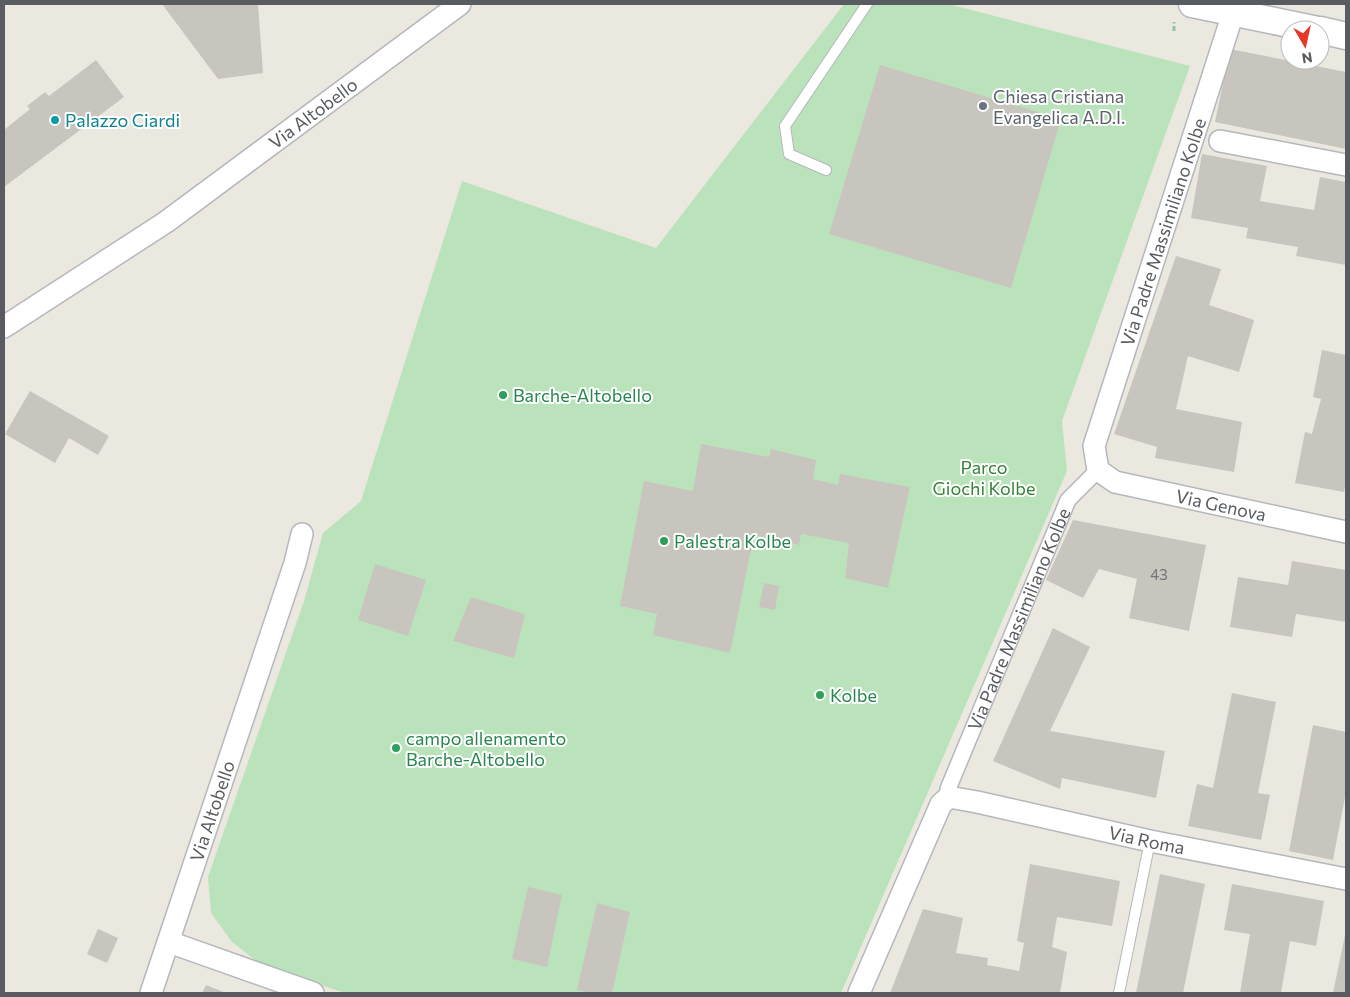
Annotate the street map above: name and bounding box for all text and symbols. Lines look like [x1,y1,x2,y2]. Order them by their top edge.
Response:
north arrow [1280,20,1330,70]
text: N [1301,49,1314,68]
street label: Via Altobello [264,73,362,153]
place label: Chiesa Cristiana Evangelica A.D.I. [993,85,1125,128]
marker: Chiesa Cristiana Evangelica A.D.I. [977,100,989,112]
place label: Palazzo Ciardi [65,109,180,131]
marker: Palazzo Ciardi [49,114,61,126]
street label: Via Padre Massimiliano Kolbe [1116,115,1210,349]
place label: Barche-Altobello [513,384,652,406]
marker: Barche-Altobello [497,389,509,401]
park label: Parco Giochi Kolbe [933,456,1035,499]
street label: Via Genova [1174,485,1268,525]
street label: Via Padre Massimiliano Kolbe [963,505,1074,734]
place label: Palestra Kolbe [674,530,791,552]
marker: Palestra Kolbe [658,535,670,547]
house number: 43 [1150,565,1168,583]
place label: Kolbe [830,684,877,706]
marker: Kolbe [814,689,826,701]
place label: campo allenamento Barche-Altobello [406,727,566,770]
marker: campo allenamento Barche-Altobello [390,742,402,754]
street label: Via Altobello [185,758,239,864]
street label: Via Roma [1107,821,1187,858]

